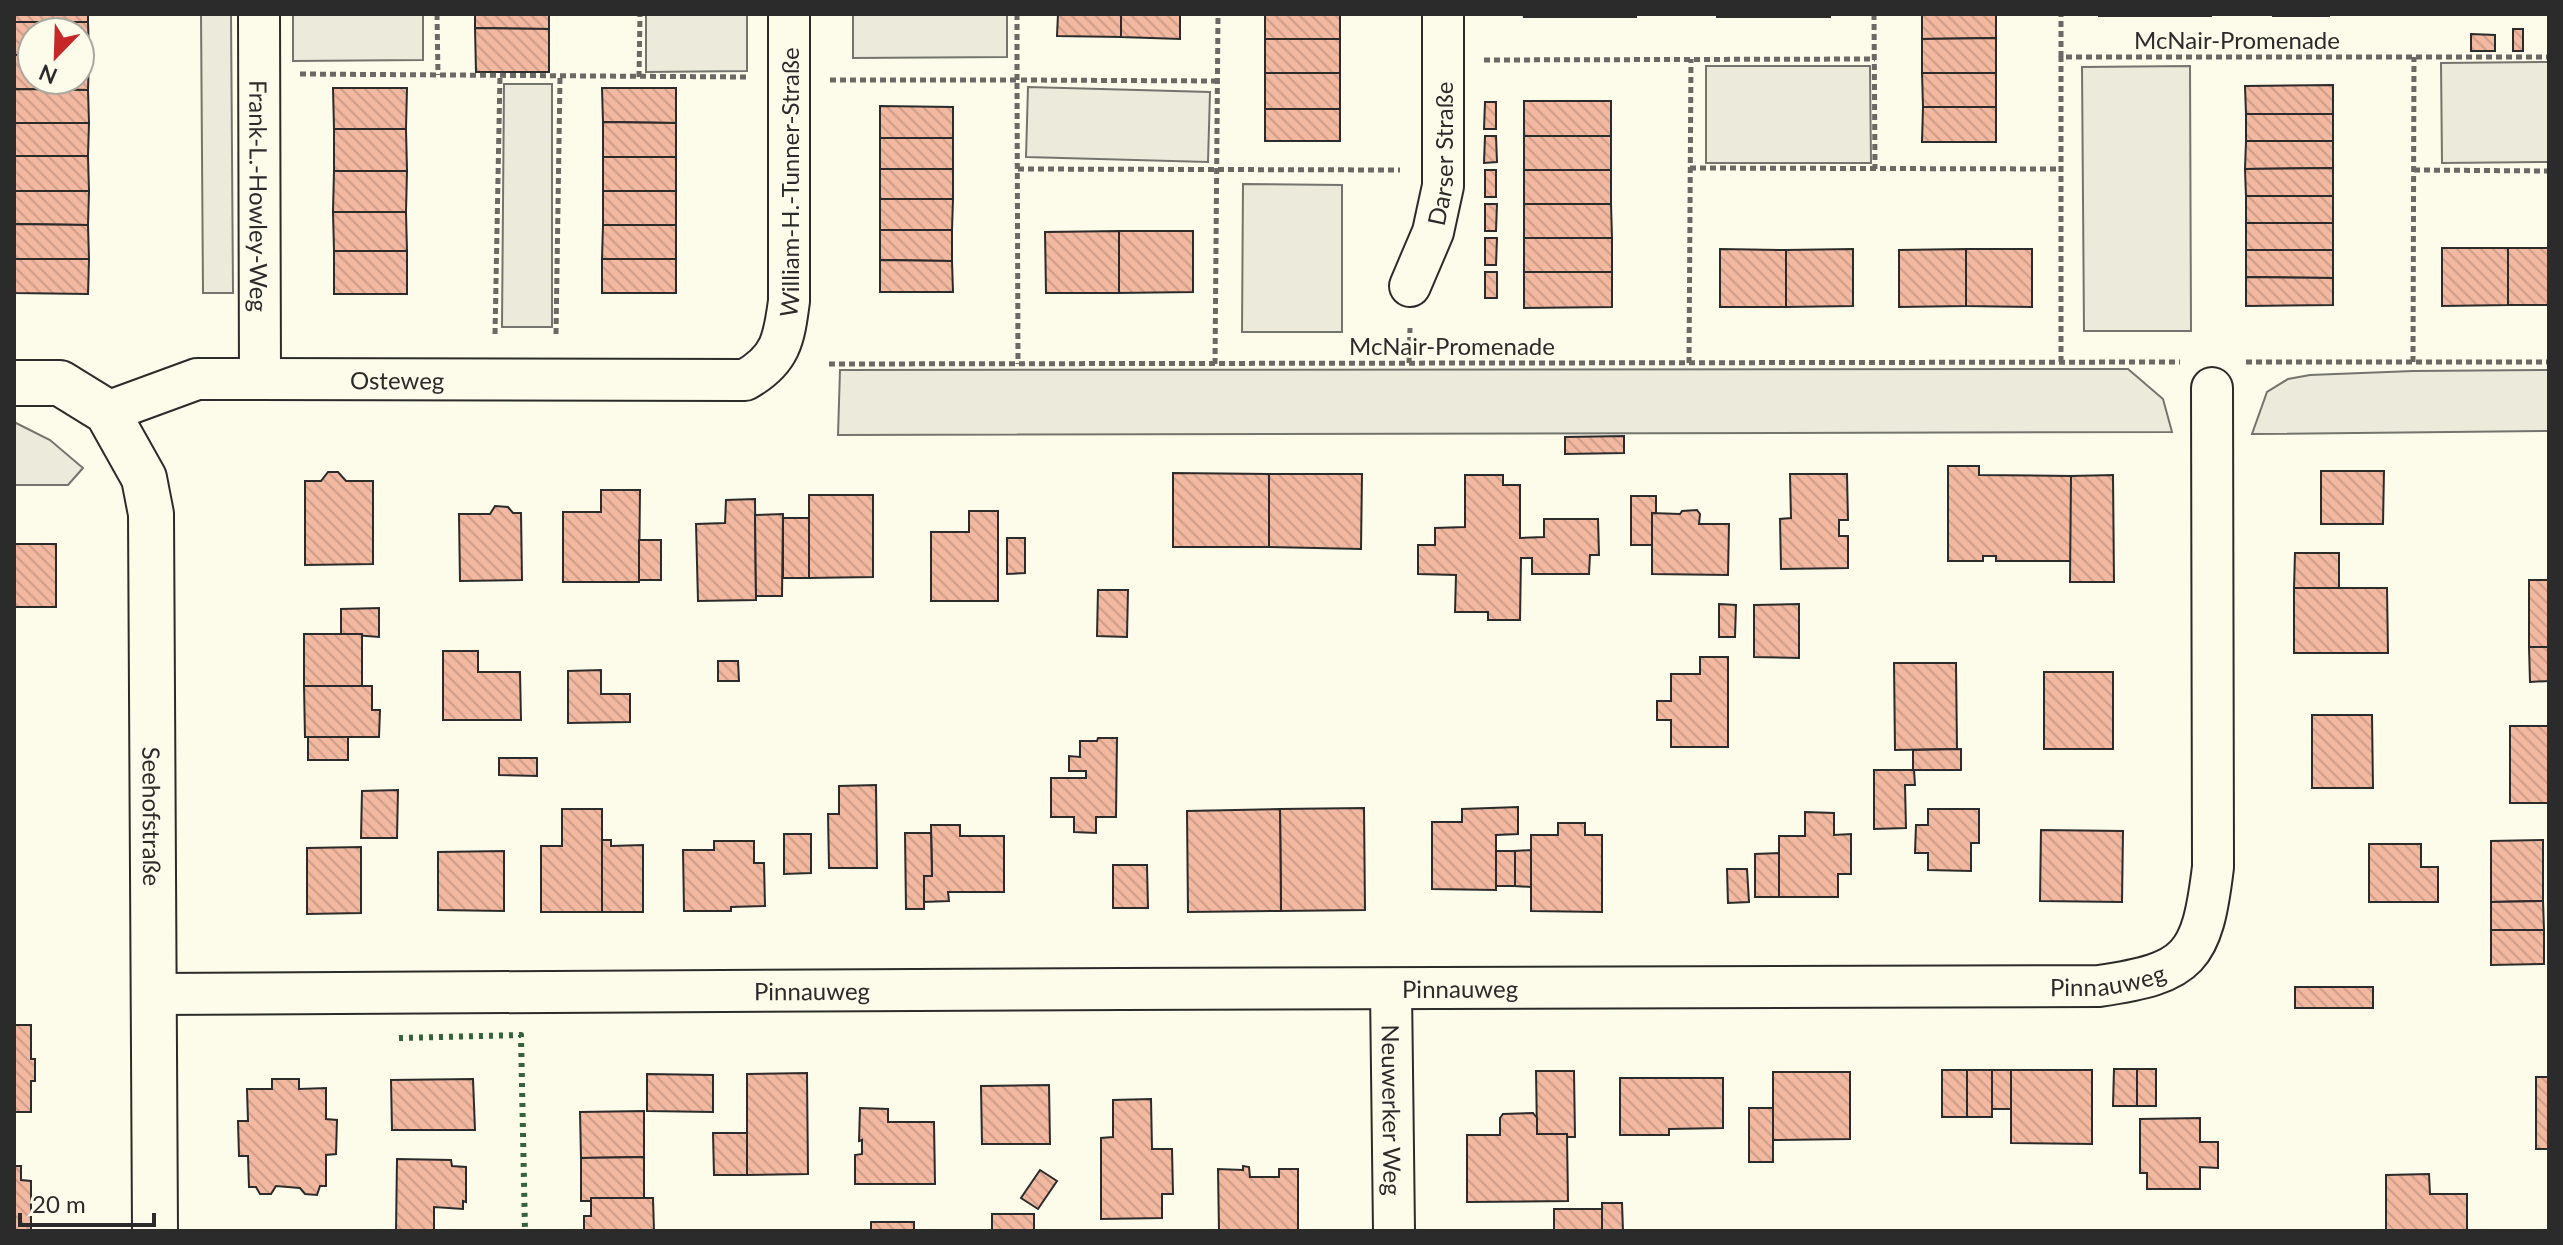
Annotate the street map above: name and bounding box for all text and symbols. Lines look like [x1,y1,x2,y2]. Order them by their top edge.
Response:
north arrow [16,16,96,96]
street label: McNair-Promenade [2134,25,2340,54]
street label: William-H.-Tunner-Straße [773,47,805,319]
text: N [35,59,61,91]
street label: Frank-L.-Howley-Weg [245,80,274,312]
street label: Darser Straße [1420,82,1458,228]
street label: McNair-Promenade [1349,331,1555,360]
street label: Osteweg [350,365,444,394]
street label: Seehofstraße [138,747,168,886]
street label: Pinnauweg [2050,957,2169,1001]
street label: Pinnauweg [1402,973,1518,1002]
street label: Pinnauweg [754,975,870,1005]
street label: Neuwerker Weg [1377,1024,1408,1196]
scale bar [20,1177,154,1227]
text: 20 m [32,1189,86,1218]

